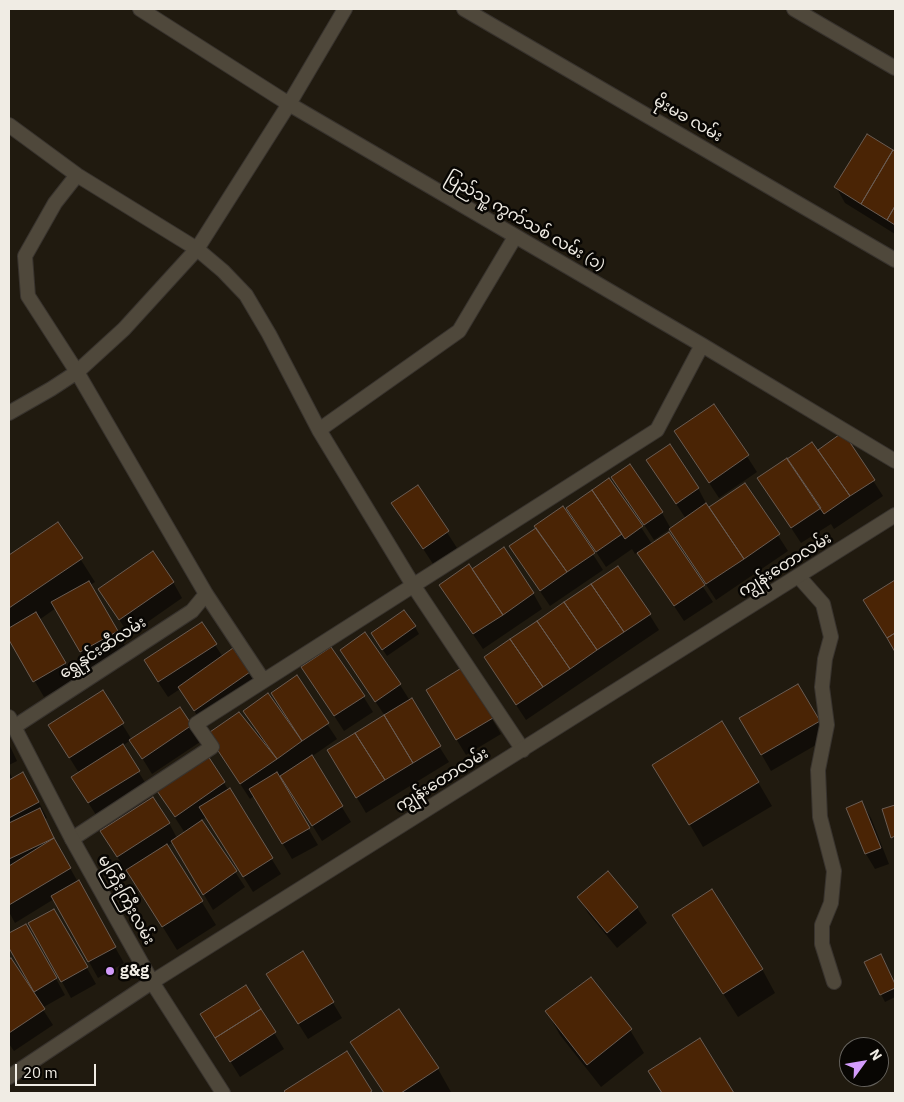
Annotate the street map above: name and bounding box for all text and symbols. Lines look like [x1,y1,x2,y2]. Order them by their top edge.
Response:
street label: မိုးမခ လမ်း [650,92,726,146]
street label: ပြည်သူ့ ကွက်သစ် လမ်း (၁) [442,168,608,276]
street label: ကျွန်းတောလမ်း [735,529,835,601]
street label: ရွှေနှင်းဆီလမ်း [56,613,150,683]
street label: ကျွန်းတောလမ်း [392,744,492,816]
street label: မကြီးကြီးလမ်း [93,852,159,948]
place label: g&g [120,961,149,981]
marker: g&g [104,965,116,977]
north arrow [839,1037,889,1087]
text: N [866,1046,886,1064]
scale bar [18,1054,99,1086]
text: 20 m [23,1063,58,1082]

